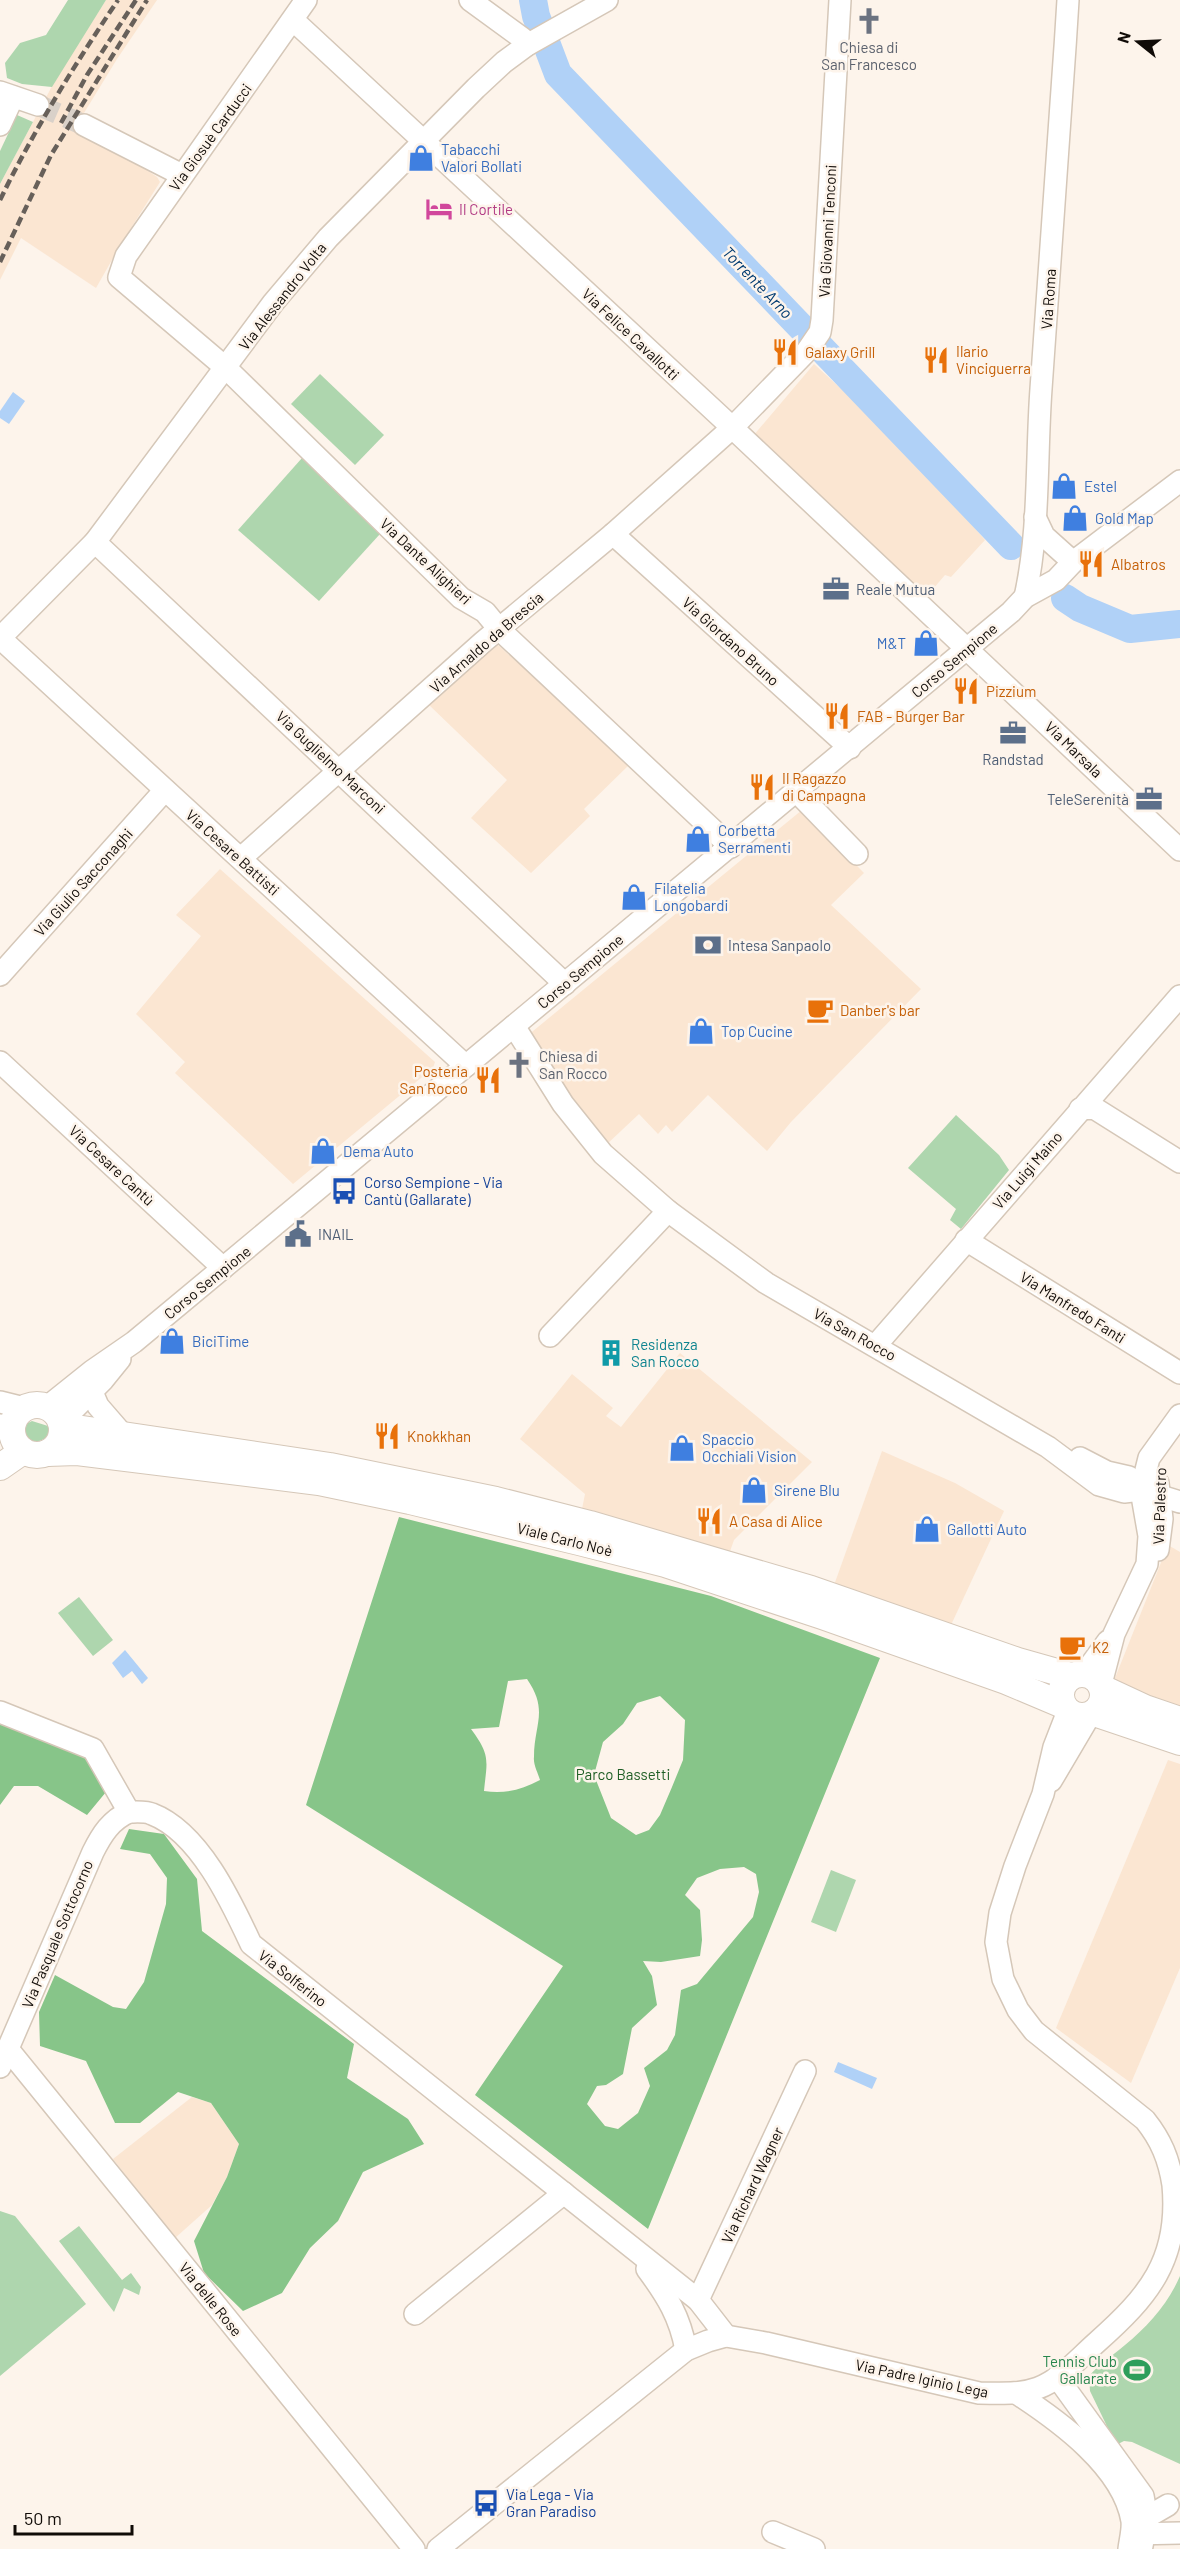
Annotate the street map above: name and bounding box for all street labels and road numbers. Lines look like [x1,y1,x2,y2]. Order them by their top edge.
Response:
street label: Via Giosuè Carducci [165,80,255,194]
street label: Via Giovanni Tenconi [815,164,839,298]
street label: Via Alessandro Volta [235,239,329,353]
street label: Via Roma [1037,268,1059,330]
street label: Via Felice Cavallotti [579,284,683,384]
street label: Via Dante Alighieri [377,514,475,608]
street label: Via Arnaldo da Brescia [426,588,546,696]
street label: Via Giordano Bruno [679,593,783,689]
street label: Corso Sempione [907,619,1001,701]
street label: Via Guglielmo Marconi [273,707,389,817]
street label: Via Marsala [1041,717,1107,781]
street label: Via Cesare Battisti [183,805,283,899]
street label: Via Giulio Sacconaghi [30,824,136,940]
street label: Corso Sempione [533,930,627,1012]
street label: Via Cesare Cantù [66,1121,158,1209]
street label: Via Luigi Maino [988,1128,1066,1212]
street label: Corso Sempione [160,1241,254,1323]
street label: Via Manfredo Fanti [1017,1267,1129,1347]
street label: Via San Rocco [810,1304,900,1364]
street label: Via Palestro [1149,1467,1169,1545]
street label: Viale Carlo Noè [515,1518,615,1560]
street label: Via Pasquale Sottocorno [18,1857,96,2011]
street label: Via Solferino [255,1946,331,2010]
street label: Via Richard Wagner [717,2124,787,2246]
street label: Via delle Rose [176,2258,246,2340]
street label: Via Padre Iginio Lega [854,2355,990,2401]

